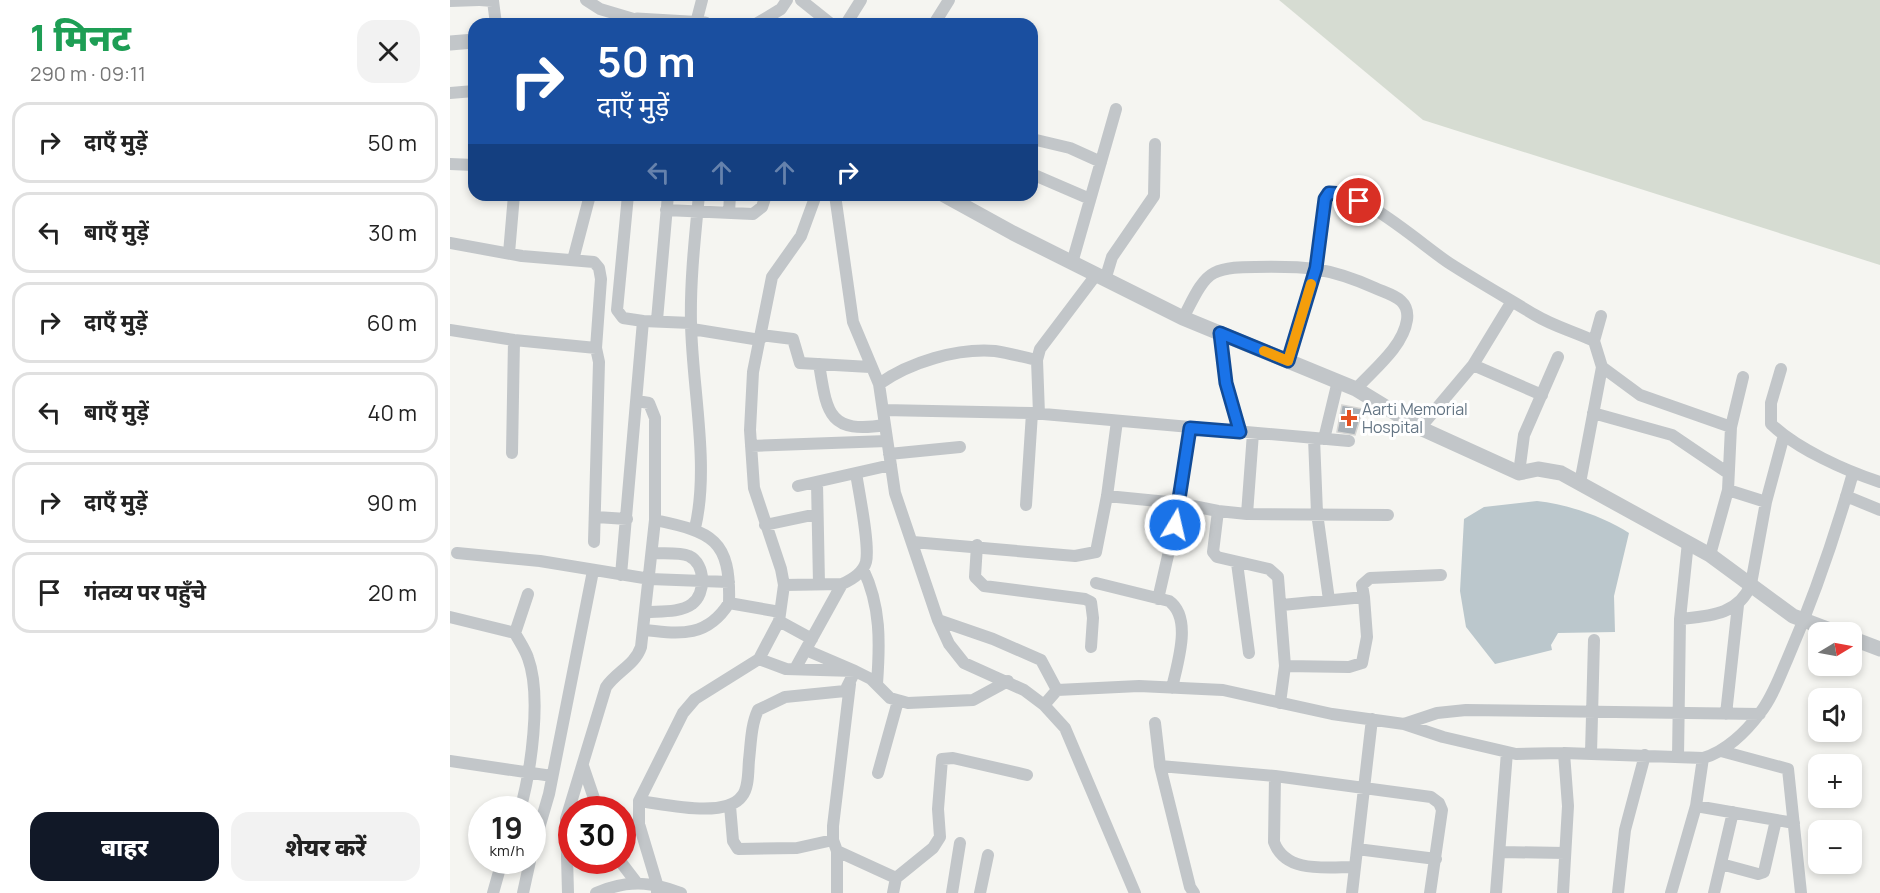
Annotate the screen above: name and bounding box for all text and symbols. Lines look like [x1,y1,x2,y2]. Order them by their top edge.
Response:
text: 1 मिनट [30,13,131,62]
button: close [357,20,420,83]
text: 50 m [597,32,695,90]
icon: right [498,42,576,120]
text: 290 m · 09:11 [30,60,146,87]
text: दाएँ मुड़ें [597,87,669,124]
icon: right [33,126,66,159]
text: दाएँ मुड़ें [84,127,147,157]
text: 50 m [368,128,417,158]
icon: left [642,156,675,189]
icon: ahead [705,156,738,189]
icon: ahead [768,156,801,189]
icon: right [831,156,864,189]
pin [1333,175,1384,226]
icon: arrive [1342,184,1375,217]
icon: left [33,216,66,249]
text: बाएँ मुड़ें [84,217,149,247]
text: 30 m [368,218,417,248]
icon: right [33,306,66,339]
text: दाएँ मुड़ें [84,307,147,337]
text: 60 m [367,308,417,338]
icon: left [33,396,66,429]
text: बाएँ मुड़ें [84,397,149,427]
text: 40 m [368,398,417,428]
place label: Aarti Memorial Hospital [1362,398,1468,438]
marker: Aarti Memorial Hospital [1340,409,1358,427]
icon: right [33,486,66,519]
text: दाएँ मुड़ें [84,487,147,517]
text: 90 m [367,488,417,518]
position arrow [1143,493,1207,557]
icon: arrive [33,576,66,609]
text: गंतव्य पर पहुँचे [84,577,206,607]
text: 20 m [368,578,417,608]
north arrow [1808,622,1862,676]
map controls [1808,622,1862,874]
button: sound [1808,688,1862,742]
button: + [1808,754,1862,808]
speed limit sign: 30 [558,796,636,874]
text: 19 [491,807,523,848]
button: बाहर [30,812,219,881]
button: शेयर करें [231,812,420,881]
button: − [1808,820,1862,874]
text: km/h [490,840,524,861]

